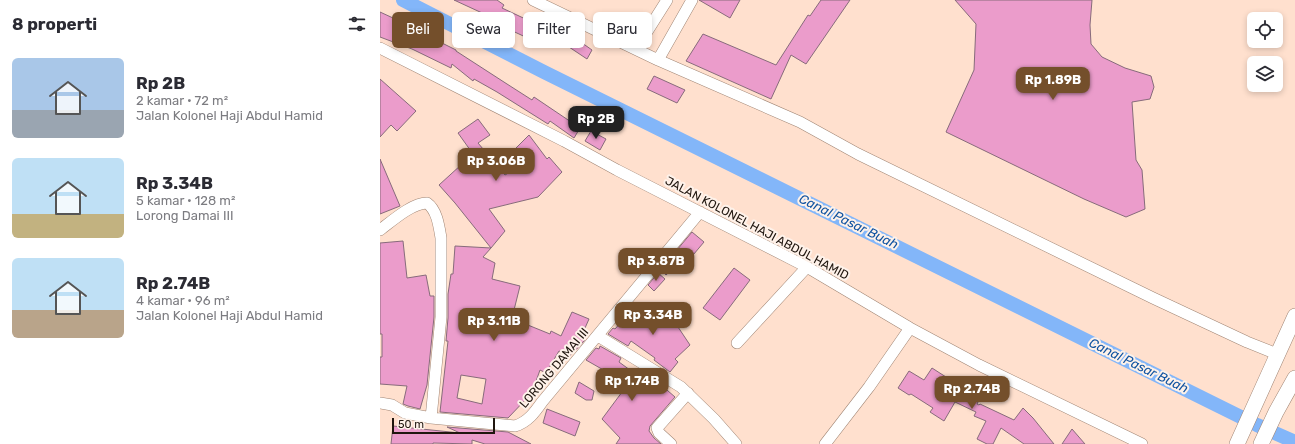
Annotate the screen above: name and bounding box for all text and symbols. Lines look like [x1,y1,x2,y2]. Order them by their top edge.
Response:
chip: Beli [392,12,444,48]
chip: Sewa [452,12,515,48]
chip: Filter [523,12,585,48]
chip: Baru [593,12,652,48]
map controls [1247,12,1283,92]
button: locate [1247,12,1283,48]
icon: filters [346,13,368,35]
text: 8 properti [12,14,97,34]
button: layers [1247,56,1283,92]
pin: Rp 1.89B [1012,67,1094,101]
text: Rp 1.89B [1025,72,1081,87]
text: Rp 2B [136,73,185,93]
icon: home [44,74,92,122]
text: 2 kamar · 72 m² [136,93,228,108]
pin: Rp 2B [568,106,624,140]
text: Jalan Kolonel Haji Abdul Hamid [136,108,323,123]
text: Rp 2B [577,111,615,126]
pin: Rp 3.06B [455,148,537,182]
text: Rp 3.06B [467,153,525,168]
text: Rp 3.34B [136,173,213,193]
street label: JALAN KOLONEL HAJI ABDUL HAMID [663,173,851,283]
icon: home [44,174,92,222]
water label: Canal Pasar Buah [797,191,901,252]
text: 5 kamar · 128 m² [136,193,235,208]
text: Lorong Damai III [136,208,234,223]
pin: Rp 3.87B [615,248,697,282]
text: Rp 3.87B [627,253,685,268]
text: Rp 2.74B [136,273,210,293]
icon: home [44,274,92,322]
text: 4 kamar · 96 m² [136,293,230,308]
pin: Rp 3.34B [612,302,694,336]
text: Rp 3.34B [624,307,682,322]
text: Jalan Kolonel Haji Abdul Hamid [136,308,323,323]
pin: Rp 3.11B [453,308,535,342]
text: Rp 3.11B [467,313,521,328]
street label: LORONG DAMAI III [517,325,591,411]
water label: Canal Pasar Buah [1087,335,1191,396]
pin: Rp 1.74B [591,368,673,402]
text: Rp 1.74B [605,373,659,388]
pin: Rp 2.74B [931,376,1013,410]
text: Rp 2.74B [944,381,1000,396]
scale bar [392,416,495,435]
text: 50 m [398,418,424,431]

